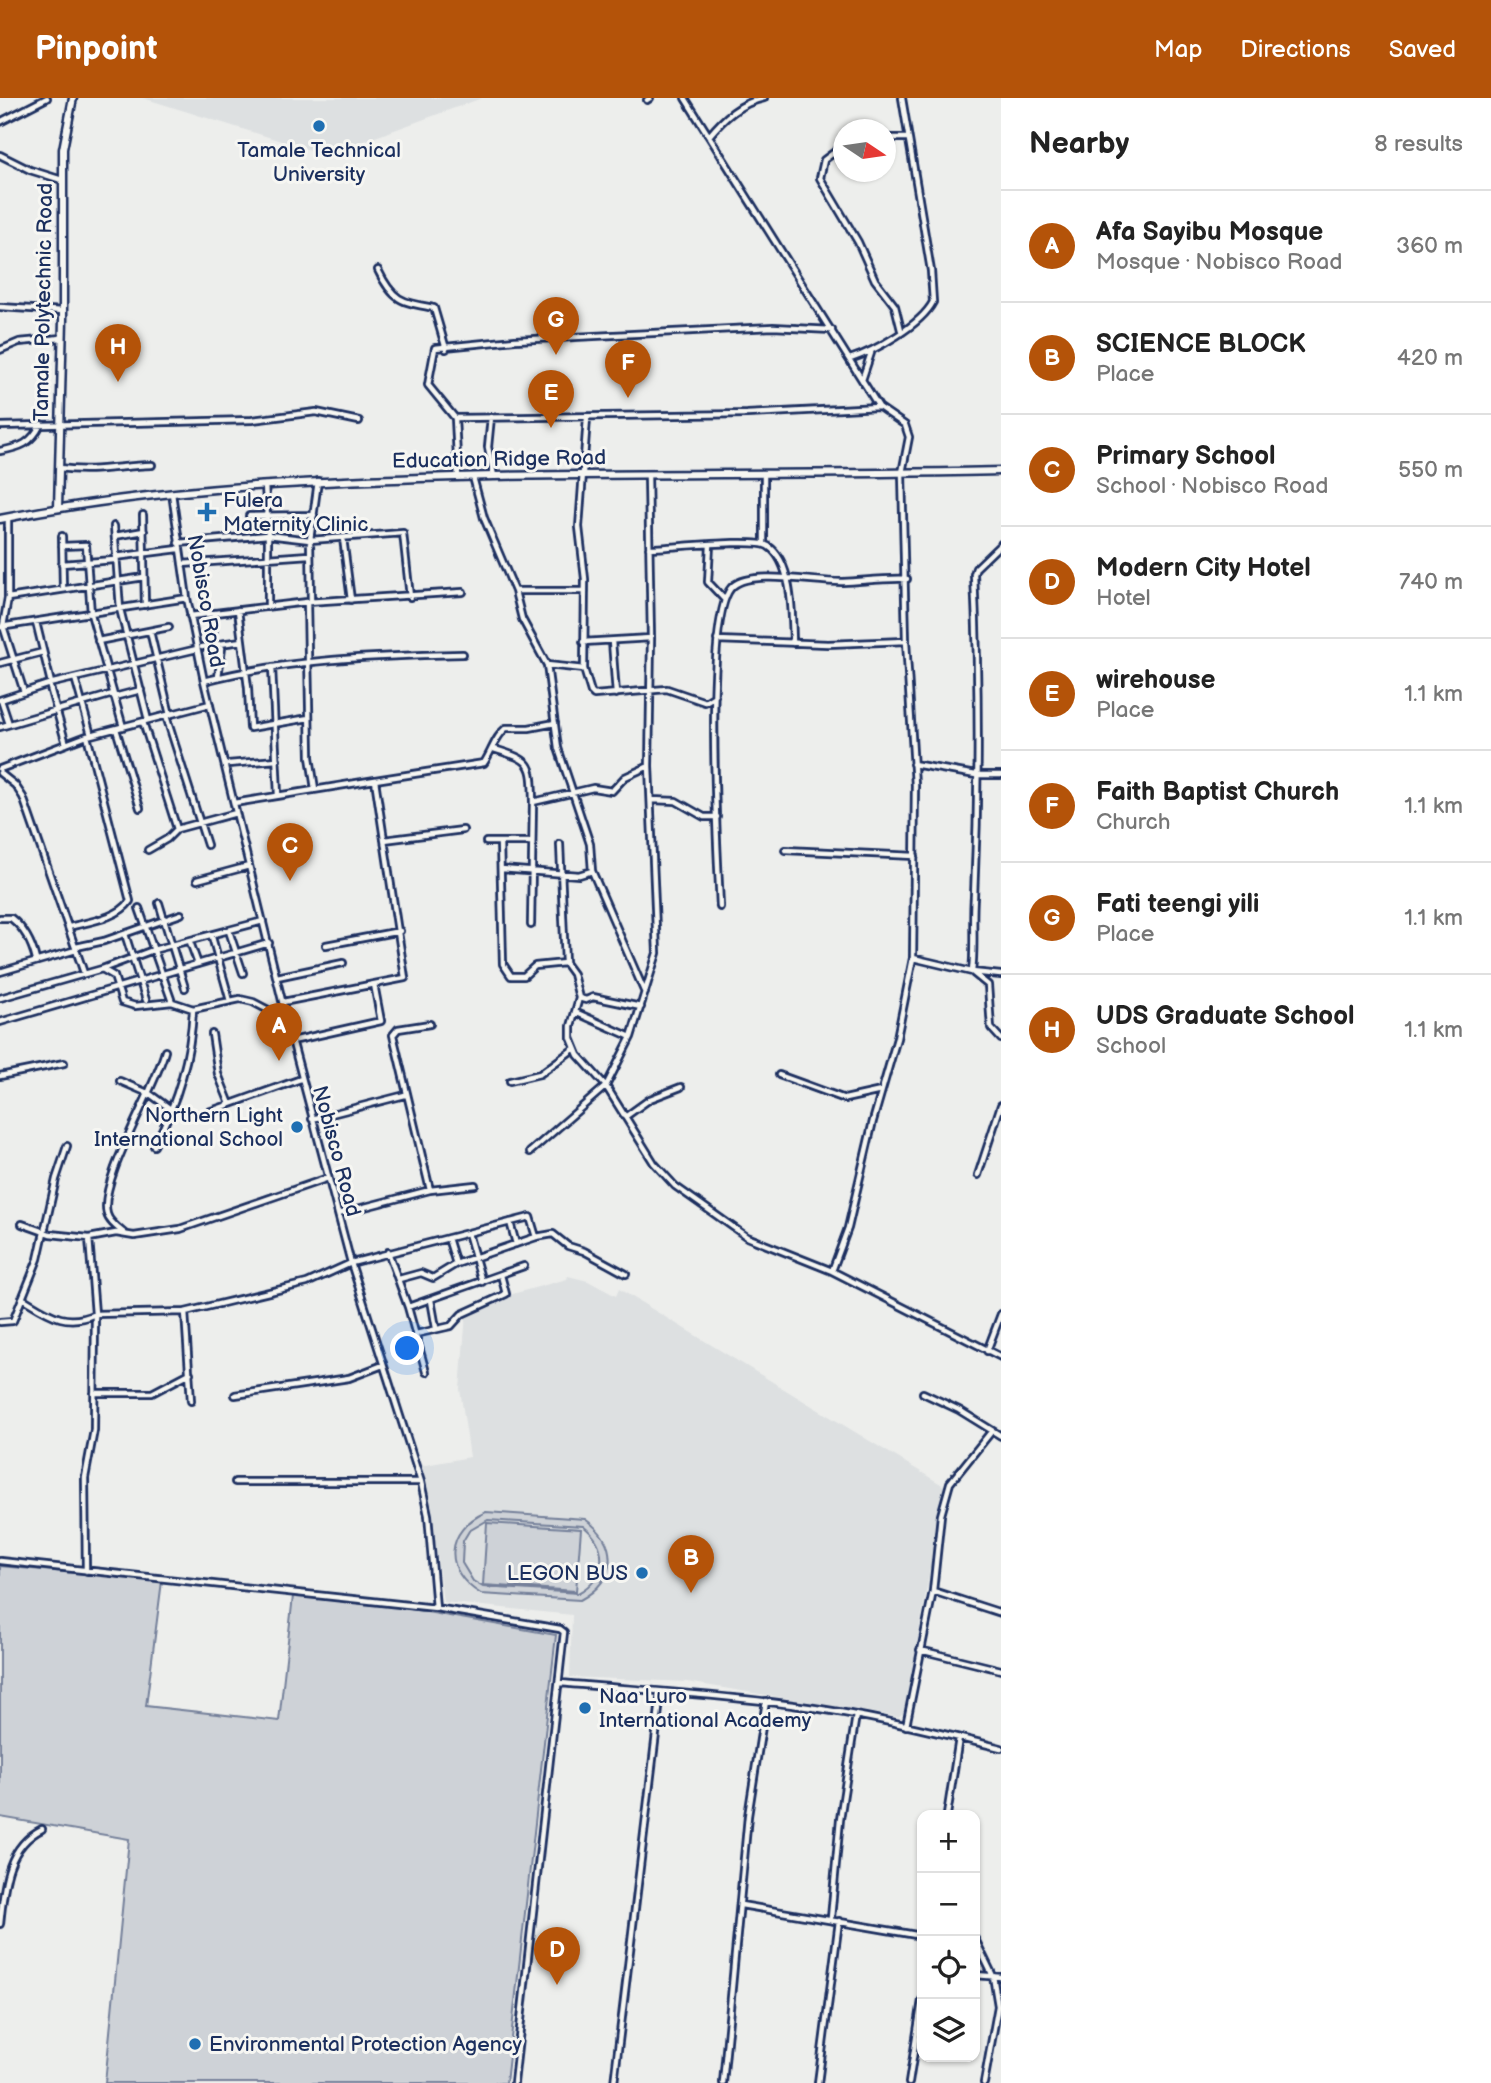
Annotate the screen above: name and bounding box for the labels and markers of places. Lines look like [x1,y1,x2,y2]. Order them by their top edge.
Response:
marker: Tamale Technical University [311,118,327,134]
place label: Tamale Technical University [237,138,401,187]
pin: G [533,297,579,355]
pin: H [95,324,141,382]
pin: F [605,340,651,398]
pin: E [528,370,574,428]
place label: Fulera Maternity Clinic [223,488,368,537]
marker: Fulera Maternity Clinic [197,502,217,522]
pin: C [267,823,313,881]
pin: A [256,1003,302,1061]
place label: Northern Light International School [94,1103,284,1152]
marker: Northern Light International School [289,1119,305,1135]
pin: B [668,1535,714,1593]
place label: LEGON BUS [507,1561,628,1586]
marker: LEGON BUS [634,1565,650,1581]
place label: Naa Luro International Academy [599,1684,812,1733]
marker: Naa Luro International Academy [577,1700,593,1716]
pin: D [534,1927,580,1985]
place label: Environmental Protection Agency [209,2032,523,2057]
marker: Environmental Protection Agency [187,2036,203,2052]

